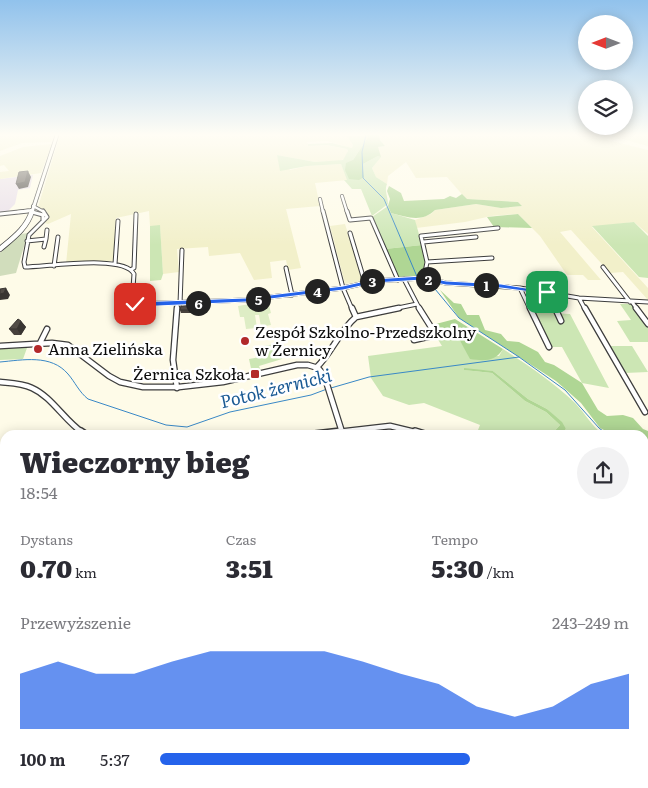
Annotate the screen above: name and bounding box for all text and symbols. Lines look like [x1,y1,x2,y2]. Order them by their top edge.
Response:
north arrow [578,15,632,70]
map controls [578,15,633,135]
button: layers [578,80,633,135]
pin: 2 [416,266,440,292]
pin: 3 [360,268,384,294]
text: 2 [425,269,432,289]
text: 3 [369,271,376,291]
pin [526,271,568,313]
pin: 1 [474,272,498,298]
text: 1 [484,275,489,295]
pin: 4 [304,278,330,304]
icon: arrive [533,278,561,306]
text: 4 [313,281,322,301]
pin [114,283,156,325]
pin: 5 [246,286,270,312]
text: 5 [255,289,262,309]
icon: check [121,290,149,318]
pin: 6 [186,290,210,316]
text: 6 [194,293,203,313]
place label: Zespół Szkolno-Przedszkolny w Żernicy [255,319,477,361]
marker: Zespół Szkolno-Przedszkolny w Żernicy [239,335,251,347]
place label: Anna Zielińska [48,336,163,360]
marker: Anna Zielińska [32,343,44,355]
water label: Potok żernicki [217,360,335,414]
place label: Żernica Szkoła [133,361,245,385]
marker: Żernica Szkoła [249,368,261,380]
text: Wieczorny bieg [20,440,250,482]
button: share [577,447,629,499]
text: 18:54 [20,480,58,504]
text: Dystans [20,529,73,549]
text: Czas [226,529,256,549]
text: Tempo [431,529,478,549]
text: 0.70 [20,549,72,586]
text: 3:51 [226,549,273,586]
text: 5:30 [431,549,484,586]
text: km [72,562,97,582]
text: /km [484,562,514,582]
text: Przewyższenie [20,610,131,634]
text: 243–249 m [552,610,629,634]
text: 100 m [20,747,66,771]
text: 5:37 [100,747,130,771]

